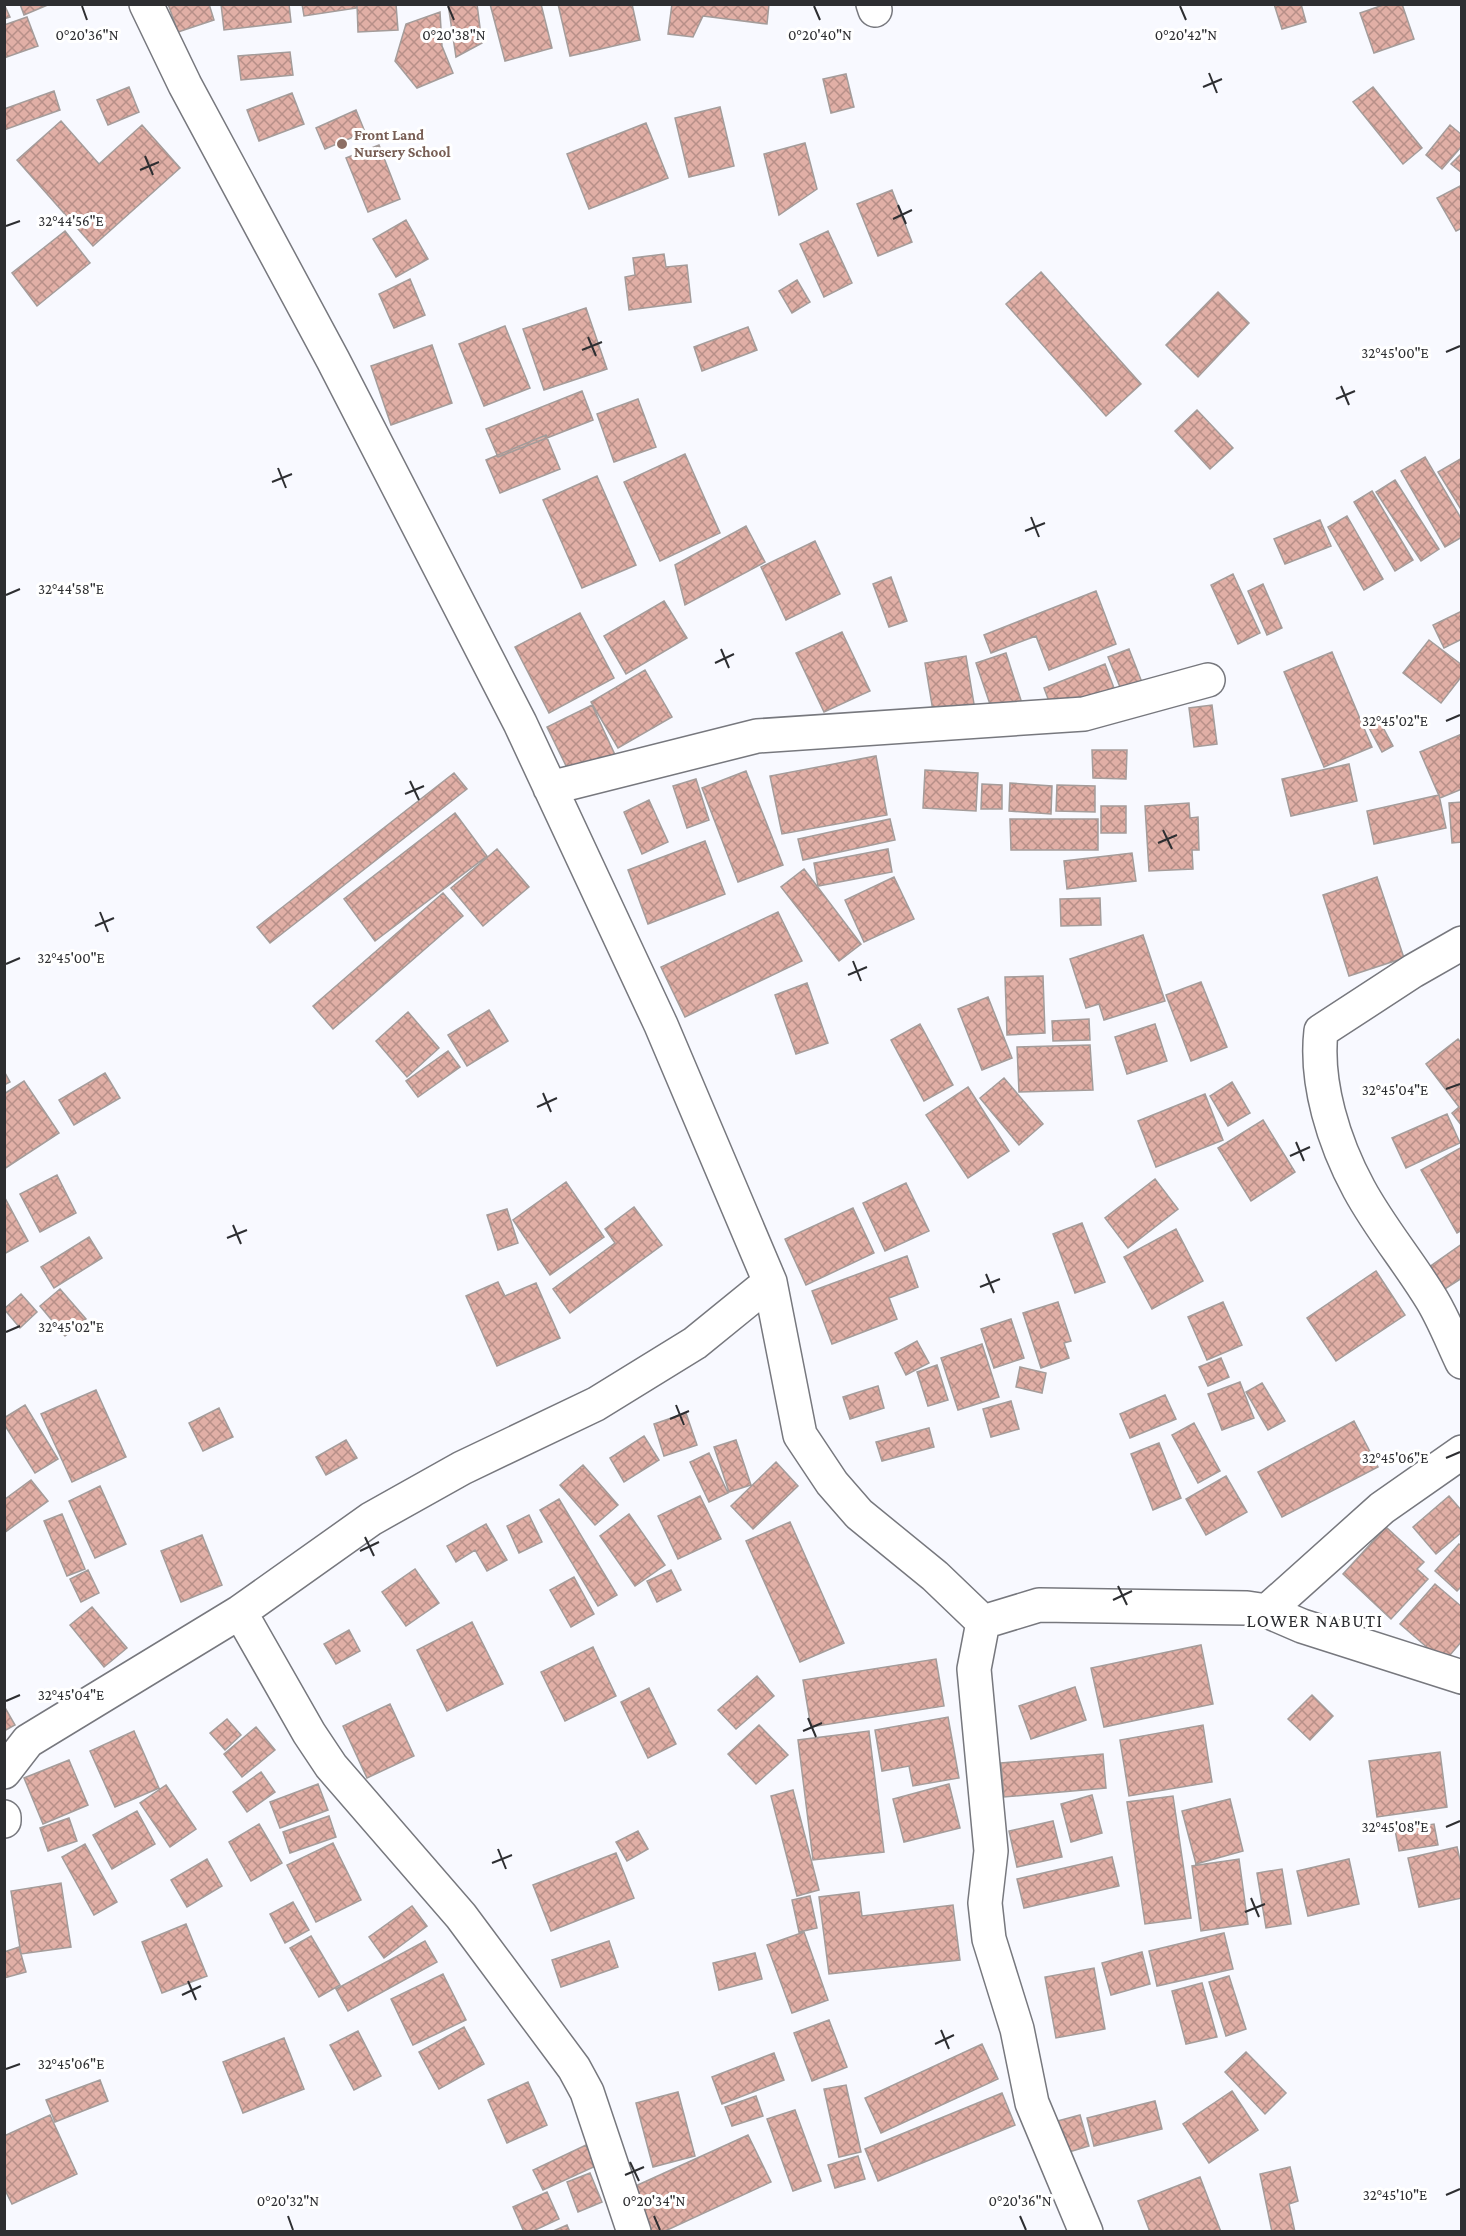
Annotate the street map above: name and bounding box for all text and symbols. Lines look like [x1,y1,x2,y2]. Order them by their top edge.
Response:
text: 0°20'36"N [55,27,119,43]
text: 0°20'38"N [422,27,486,43]
text: 0°20'40"N [788,27,852,43]
text: 0°20'42"N [1155,27,1217,43]
place label: Front Land Nursery School [354,127,451,160]
marker: Front Land Nursery School [335,137,349,151]
text: 32°44'56"E [38,213,104,229]
text: 32°45'00"E [1361,345,1429,361]
text: 32°44'58"E [38,581,104,597]
text: 32°45'02"E [1362,713,1428,729]
text: 32°45'00"E [37,950,105,966]
text: 32°45'04"E [1362,1082,1428,1098]
text: 32°45'02"E [38,1319,104,1335]
text: 32°45'06"E [1362,1450,1428,1466]
district label: LOWER NABUTI [1246,1611,1384,1631]
text: 32°45'04"E [38,1687,104,1703]
text: 32°45'08"E [1361,1819,1429,1835]
text: 32°45'06"E [38,2056,104,2072]
text: 32°45'10"E [1363,2187,1427,2203]
text: 0°20'32"N [257,2193,319,2209]
text: 0°20'34"N [623,2193,686,2209]
text: 0°20'36"N [988,2193,1052,2209]

